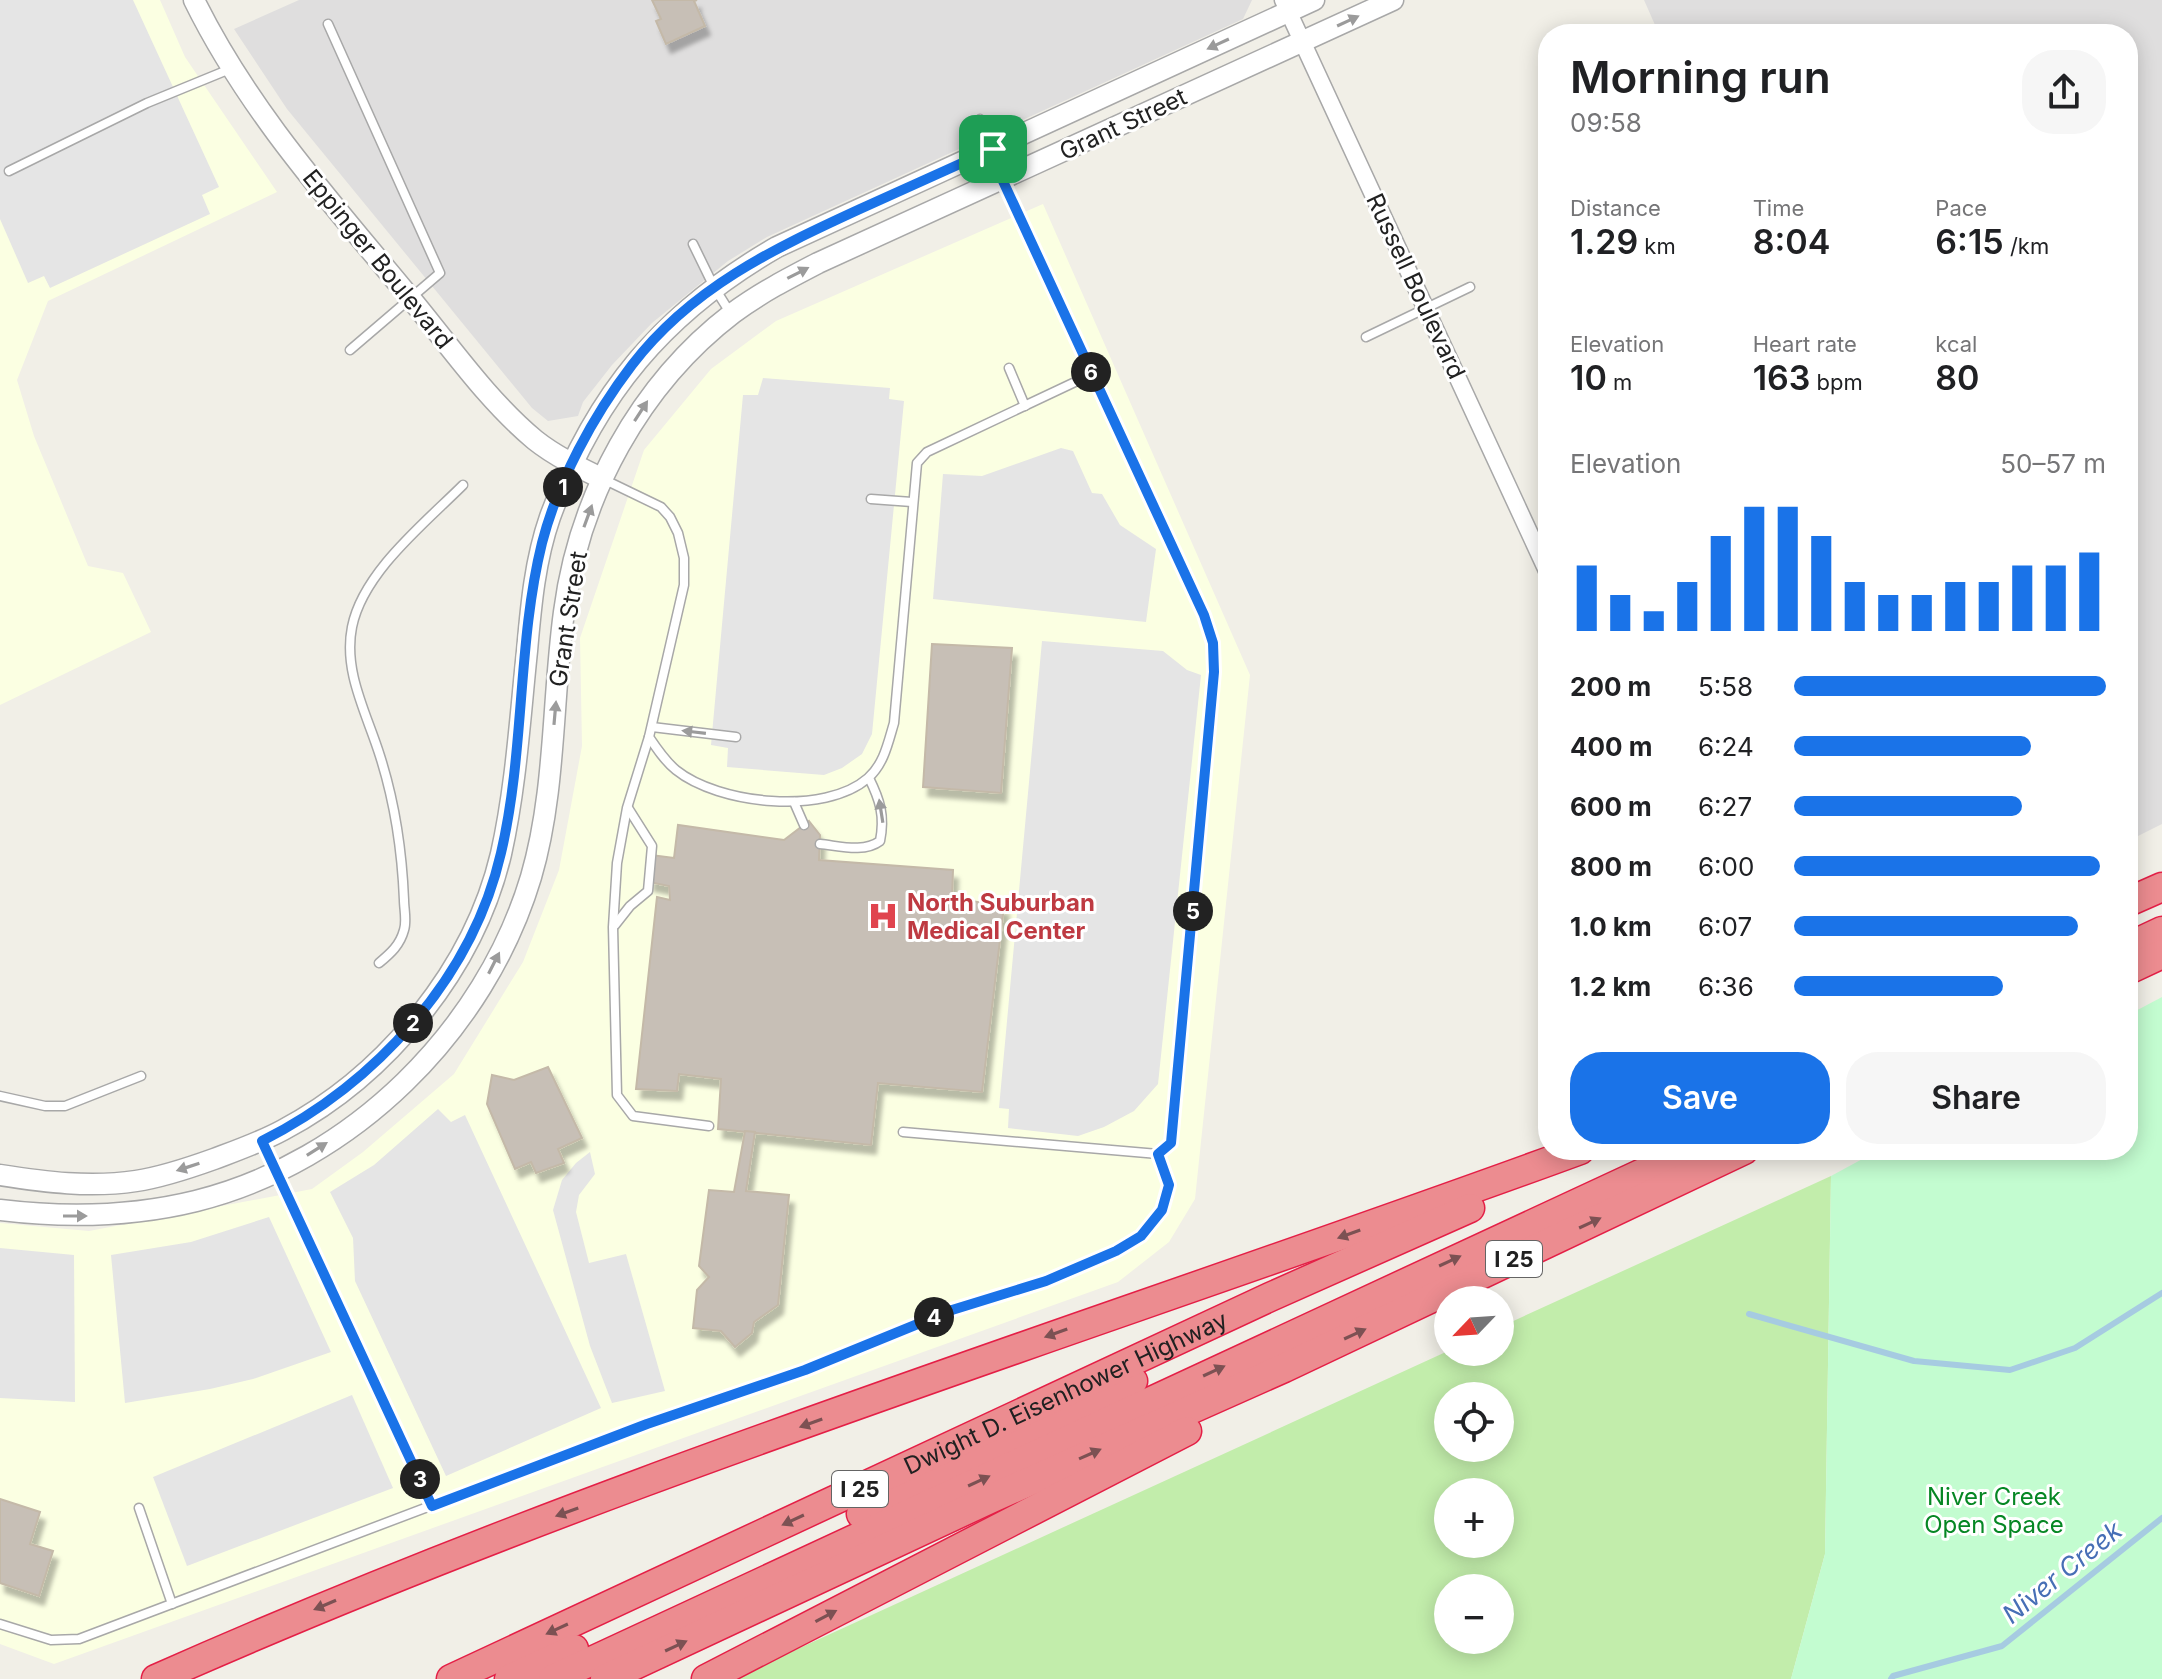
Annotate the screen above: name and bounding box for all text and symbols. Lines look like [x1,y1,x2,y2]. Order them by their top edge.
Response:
one-way arrow [1336,14,1359,28]
one-way arrow [1206,37,1229,51]
text: Morning run [1570,50,1831,104]
button: share [2022,50,2106,134]
street label: Grant Street [1055,82,1191,166]
text: 09:58 [1570,107,1642,138]
pin [959,115,1027,183]
icon: arrive [971,127,1015,171]
street label: Eppinger Boulevard [297,164,459,354]
street label: Russell Boulevard [1360,189,1472,383]
text: Distance [1570,195,1661,221]
text: Time [1753,195,1804,221]
text: Pace [1935,195,1987,221]
text: 1.29 [1570,221,1638,262]
text: 8:04 [1753,221,1830,262]
text: 6:15 [1935,221,2004,262]
text: km [1638,233,1676,259]
text: /km [2004,233,2049,259]
one-way arrow [786,267,809,280]
text: Elevation [1570,331,1664,357]
text: Heart rate [1753,331,1857,357]
text: kcal [1935,331,1977,357]
pin: 6 [1071,352,1111,392]
text: 10 [1570,357,1607,398]
text: 163 [1753,357,1810,398]
text: 80 [1935,357,1980,398]
text: 6 [1084,359,1098,385]
text: m [1607,369,1632,395]
text: bpm [1810,369,1863,395]
one-way arrow [633,400,647,422]
text: Elevation [1570,448,1681,479]
text: 50–57 m [2000,448,2106,479]
pin: 1 [543,467,583,507]
text: 1 [558,474,568,500]
one-way arrow [582,504,595,528]
street label: Grant Street [543,549,593,689]
text: 200 m [1570,671,1651,702]
text: 5:58 [1698,671,1753,702]
one-way arrow [548,700,561,725]
one-way arrow [681,725,706,738]
text: 400 m [1570,731,1653,762]
text: 6:24 [1698,731,1754,762]
text: 600 m [1570,791,1652,822]
text: 6:27 [1698,791,1752,822]
one-way arrow [875,799,887,824]
text: 800 m [1570,851,1652,882]
text: 6:00 [1698,851,1754,882]
place label: North Suburban Medical Center [907,888,1095,945]
pin: 5 [1173,891,1213,931]
text: 5 [1186,898,1200,924]
hospital icon: North Suburban Medical Center [866,899,900,933]
text: 1.0 km [1570,911,1652,942]
text: 6:07 [1698,911,1752,942]
one-way arrow [487,951,501,974]
text: 1.2 km [1570,971,1651,1002]
text: 6:36 [1698,971,1754,1002]
pin: 2 [393,1003,433,1043]
text: 2 [406,1010,420,1036]
button: Save [1570,1052,1830,1144]
button: Share [1846,1052,2106,1144]
one-way arrow [306,1142,328,1156]
one-way arrow [176,1162,200,1174]
one-way arrow [63,1210,88,1222]
one-way arrow [1578,1216,1601,1230]
one-way arrow [1337,1228,1361,1241]
road number: I 25 [1486,1241,1542,1277]
one-way arrow [1438,1255,1462,1268]
north arrow [1434,1286,1514,1366]
map controls [1434,1286,1514,1654]
pin: 4 [914,1297,954,1337]
text: 4 [927,1304,941,1330]
street label: Dwight D. Eisenhower Highway [899,1305,1232,1480]
one-way arrow [1343,1327,1366,1341]
one-way arrow [1043,1328,1067,1340]
one-way arrow [1203,1364,1226,1378]
button: locate [1434,1382,1514,1462]
one-way arrow [799,1417,823,1429]
one-way arrow [1078,1448,1101,1461]
pin: 3 [400,1459,440,1499]
text: 3 [413,1466,427,1492]
road number: I 25 [832,1471,888,1507]
one-way arrow [967,1474,990,1488]
button: + [1434,1478,1514,1558]
park label: Niver Creek Open Space [1924,1482,2064,1539]
one-way arrow [555,1506,579,1519]
one-way arrow [782,1513,805,1527]
water label: Niver Creek [1996,1514,2129,1630]
button: − [1434,1574,1514,1654]
one-way arrow [313,1599,337,1612]
one-way arrow [815,1609,837,1623]
one-way arrow [546,1622,569,1636]
one-way arrow [664,1639,688,1653]

